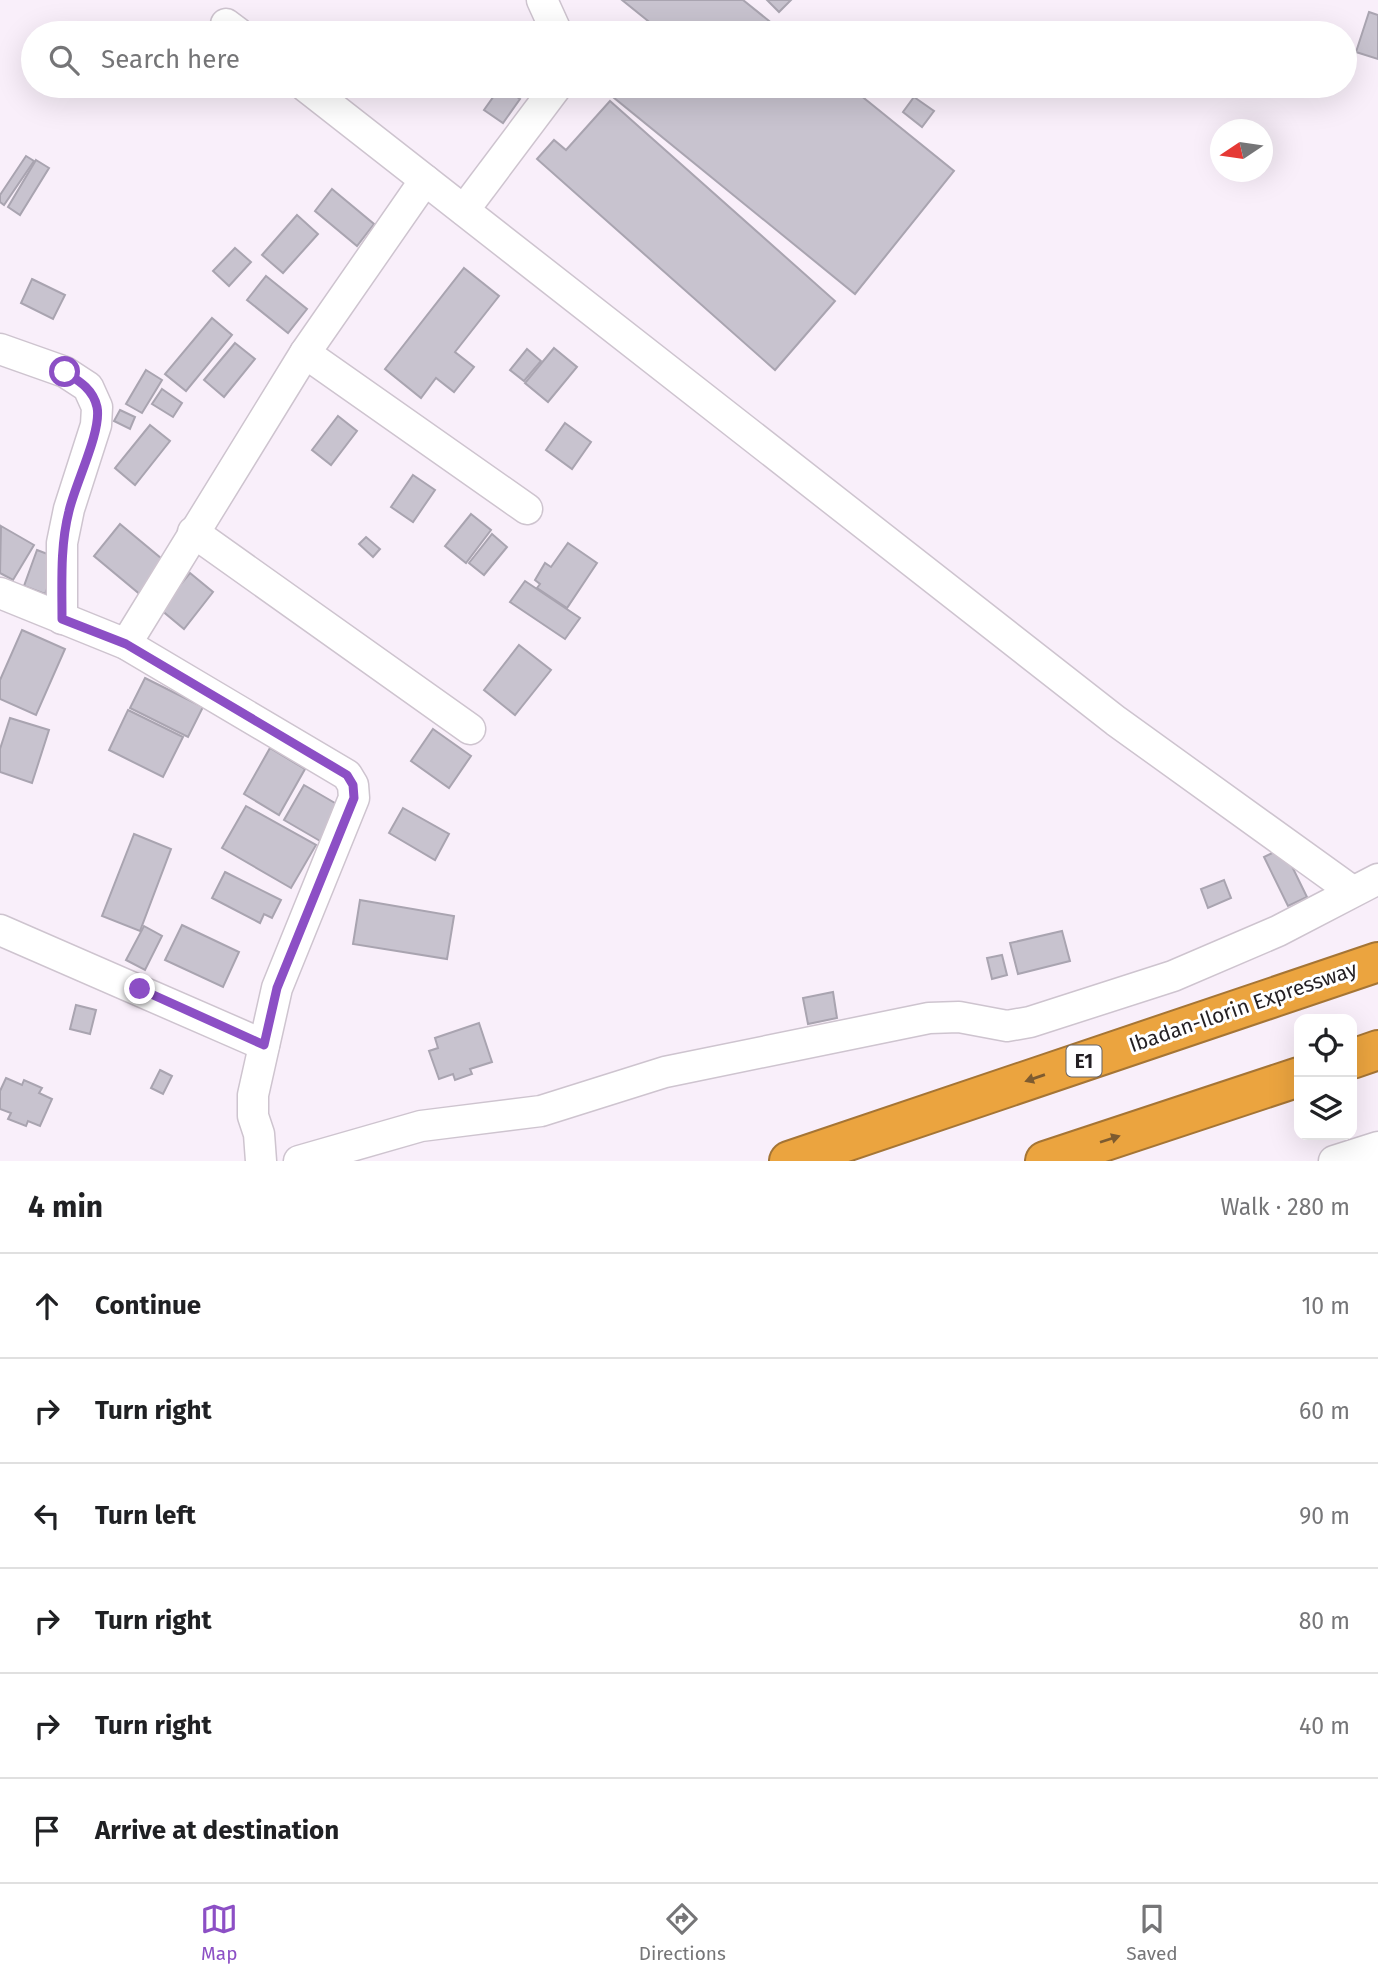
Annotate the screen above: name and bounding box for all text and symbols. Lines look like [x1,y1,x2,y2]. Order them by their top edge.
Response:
search box [21,21,1357,98]
icon: search [45,41,83,79]
text: Search here [101,44,240,75]
north arrow [1210,119,1273,182]
route start [49,356,80,387]
street label: Ibadan-Ilorin Expressway [1126,956,1361,1058]
route end [124,973,155,1004]
map controls [1294,1014,1357,1140]
button: locate [1294,1014,1357,1077]
road number: E1 [1066,1046,1102,1077]
one-way arrow [1024,1073,1045,1084]
button: layers [1294,1077,1357,1140]
one-way arrow [1099,1134,1120,1144]
text: 4 min [28,1189,103,1225]
text: Walk · 280 m [1220,1193,1350,1221]
icon: ahead [28,1287,66,1325]
text: Continue [95,1290,201,1321]
text: 10 m [1301,1292,1350,1320]
icon: right [28,1392,66,1430]
text: Turn right [95,1395,212,1426]
text: 60 m [1299,1397,1350,1425]
icon: left [28,1497,66,1535]
text: Turn left [95,1500,196,1531]
text: 90 m [1299,1502,1350,1530]
icon: right [28,1602,66,1640]
text: Turn right [95,1605,212,1636]
text: 80 m [1299,1607,1350,1635]
icon: right [28,1707,66,1745]
text: Turn right [95,1710,212,1741]
text: 40 m [1299,1712,1350,1740]
icon: arrive [28,1812,66,1850]
text: Arrive at destination [95,1815,339,1846]
tab: Map [200,1900,238,1965]
tab: Directions [639,1900,726,1965]
tab: Saved [1126,1900,1178,1965]

